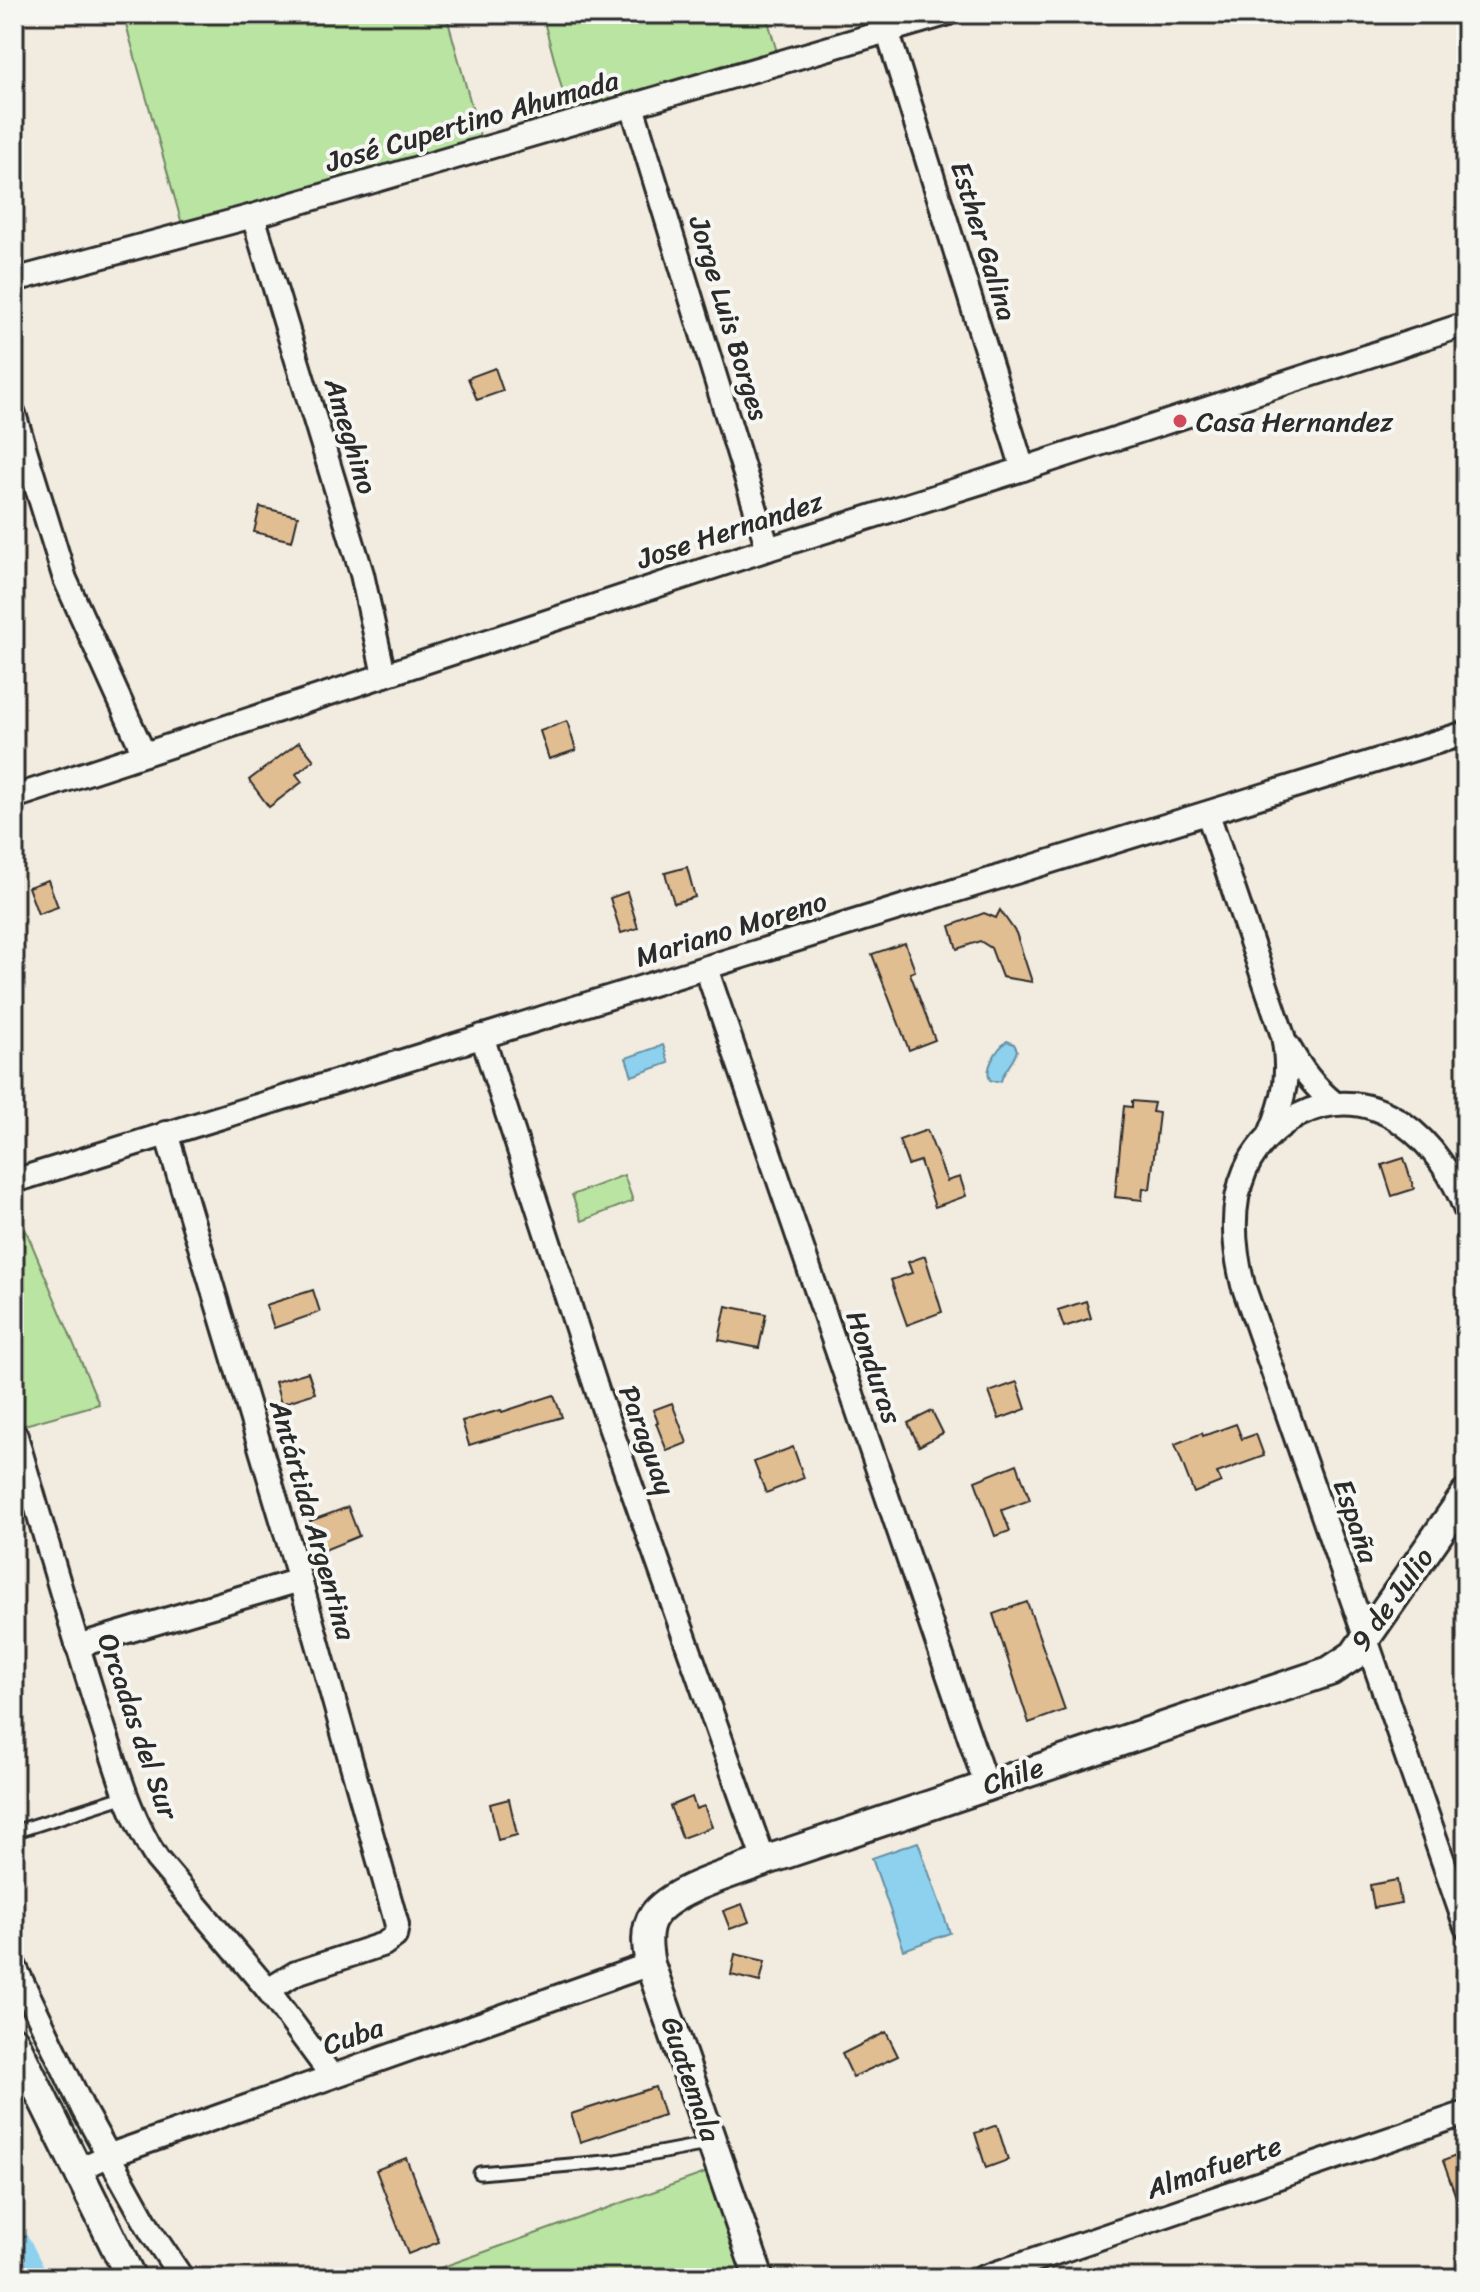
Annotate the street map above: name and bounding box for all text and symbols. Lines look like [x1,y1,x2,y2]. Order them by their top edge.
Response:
street label: José Cupertino Ahumada [319,55,625,187]
street label: Esther Galina [936,155,1032,327]
street label: Jorge Luis Borges [674,209,784,427]
street label: Ameghino [310,371,392,501]
place label: Casa Hernandez [1196,397,1394,446]
marker: Casa Hernandez [1171,412,1189,430]
street label: Jose Hernandez [629,477,830,584]
street label: Mariano Moreno [629,877,833,981]
street label: Honduras [832,1304,916,1431]
street label: Paraguay [604,1378,690,1503]
street label: Antártida Argentina [255,1393,371,1647]
street label: España [1319,1472,1394,1571]
street label: 9 de Julio [1337,1536,1447,1662]
street label: Orcadas del Sur [83,1626,193,1827]
street label: Chile [976,1743,1050,1809]
street label: Cuba [316,2002,391,2069]
street label: Guatemala [647,2010,736,2149]
street label: Almafuerte [1139,2121,1288,2213]

